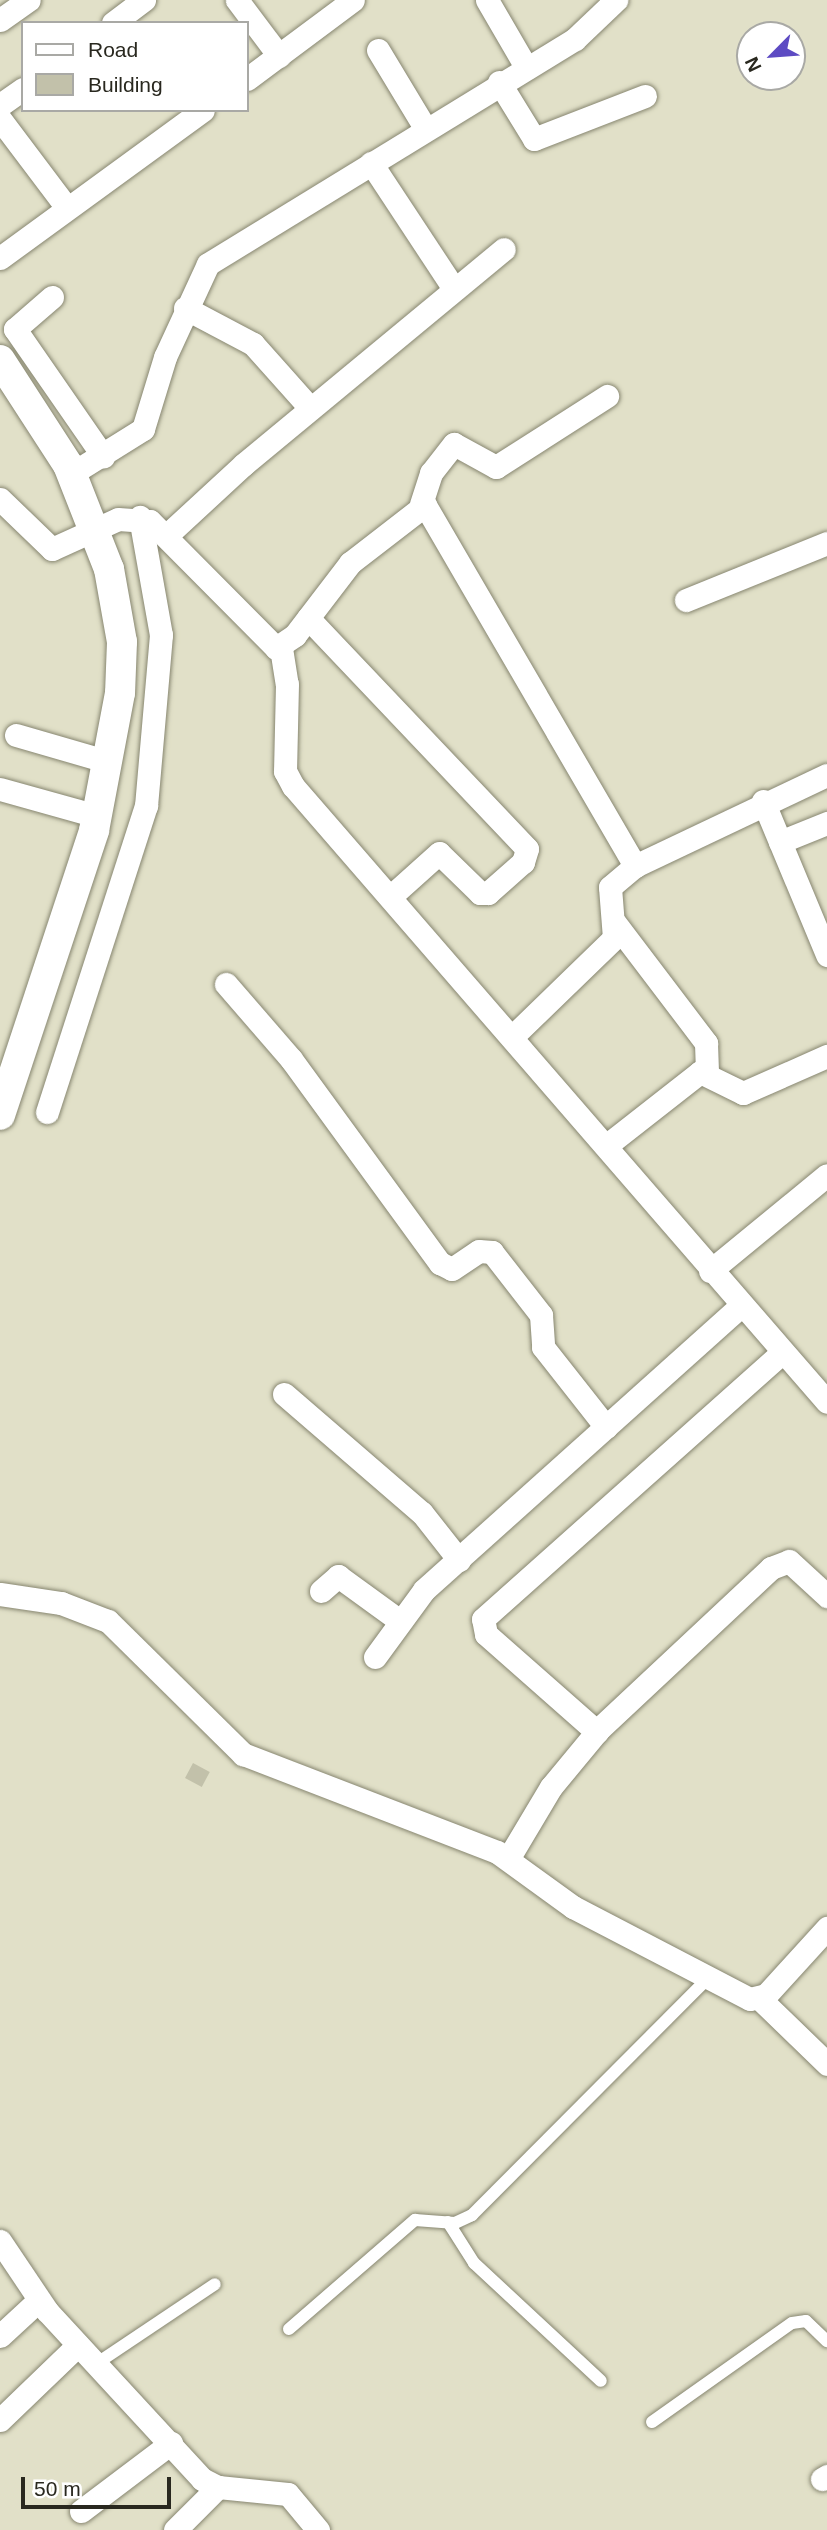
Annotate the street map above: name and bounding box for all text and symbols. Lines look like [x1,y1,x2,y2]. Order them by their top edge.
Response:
legend [21,21,248,112]
north arrow [736,21,806,91]
text: Road [88,38,138,61]
text: N [741,54,766,75]
text: Building [88,73,163,96]
scale bar [24,2464,175,2508]
text: 50 m [34,2477,81,2500]

